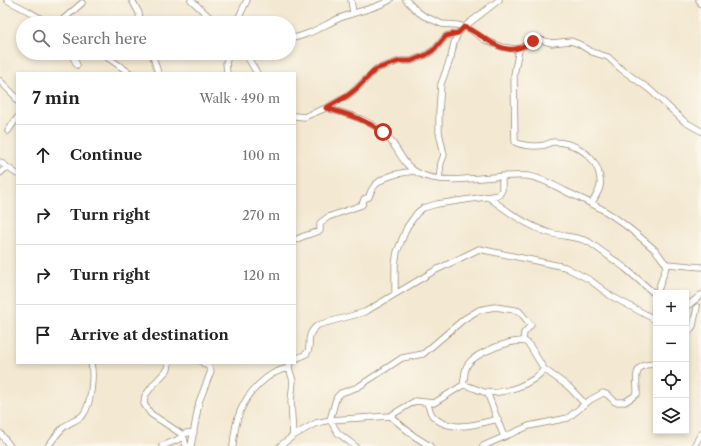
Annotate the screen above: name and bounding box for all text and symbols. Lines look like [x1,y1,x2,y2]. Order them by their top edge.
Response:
search box [16,16,296,60]
icon: search [30,27,52,49]
text: Search here [62,29,147,48]
route end [524,32,542,50]
text: 7 min [32,88,80,108]
text: Walk · 490 m [199,90,280,106]
route start [374,123,392,141]
icon: ahead [32,144,54,166]
text: Continue [70,145,142,164]
text: 100 m [242,147,280,163]
icon: right [32,204,54,226]
text: Turn right [70,205,150,224]
text: 270 m [242,207,280,223]
icon: right [32,264,54,286]
text: Turn right [70,265,150,284]
text: 120 m [243,267,280,283]
map controls [653,290,689,434]
button: + [653,290,689,326]
icon: arrive [32,324,54,346]
text: Arrive at destination [70,325,229,344]
button: − [653,326,689,362]
button: locate [653,362,689,398]
button: layers [653,398,689,434]

